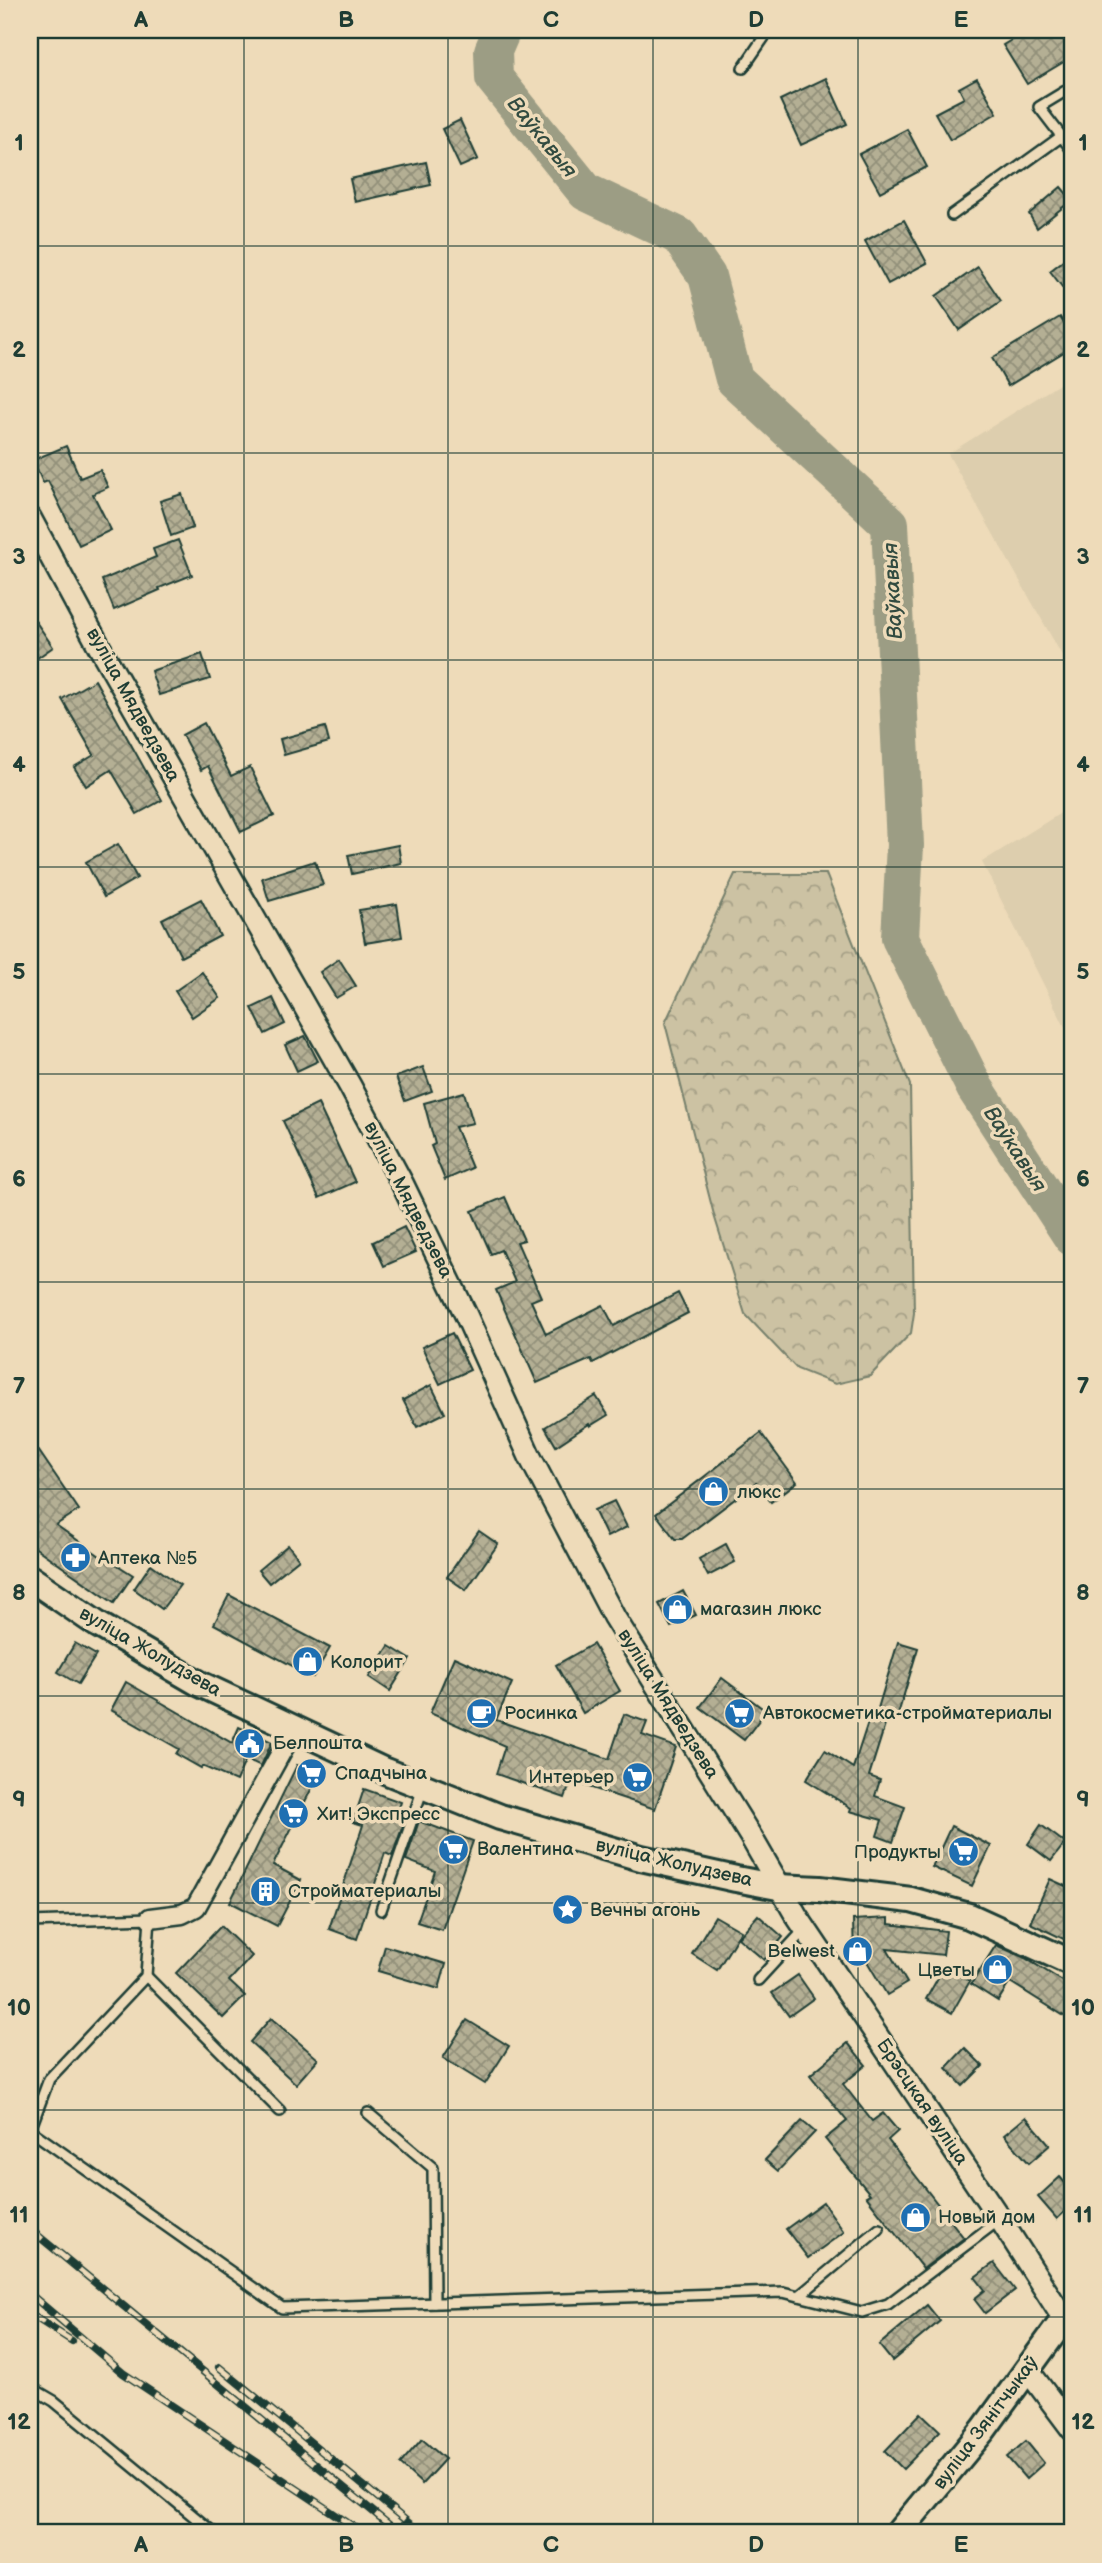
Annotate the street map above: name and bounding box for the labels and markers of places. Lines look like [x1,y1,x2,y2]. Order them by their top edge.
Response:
shop icon: люкс [697,1475,731,1509]
place label: люкс [737,1481,782,1504]
pharmacy icon: Аптека №5 [58,1541,92,1575]
place label: Аптека №5 [97,1547,197,1570]
shop icon: магазин люкс [660,1592,694,1626]
place label: магазин люкс [700,1598,822,1621]
shop icon: Колорит [290,1645,324,1679]
place label: Колорит [330,1651,403,1674]
cafe icon: Росинка [464,1696,498,1730]
supermarket icon: Автокосметика-стройматериалы [723,1696,757,1730]
place label: Росинка [504,1702,578,1725]
place label: Автокосметика-стройматериалы [762,1702,1052,1725]
public building icon: Белпошта [233,1726,267,1760]
place label: Белпошта [273,1732,363,1755]
supermarket icon: Спадчына [295,1756,329,1790]
supermarket icon: Интерьер [620,1760,654,1794]
place label: Спадчына [335,1762,427,1785]
place label: Интерьер [528,1766,614,1789]
supermarket icon: Хит! Экспресс [277,1797,311,1831]
place label: Хит! Экспресс [317,1803,441,1826]
supermarket icon: Валентина [437,1832,471,1866]
supermarket icon: Продукты [947,1835,981,1869]
place label: Валентина [477,1838,574,1861]
place label: Продукты [854,1841,941,1864]
building icon: Стройматериалы [248,1874,282,1908]
place label: Стройматериалы [288,1880,441,1903]
place icon: Вечны агонь [550,1893,584,1927]
place label: Вечны агонь [590,1899,701,1922]
shop icon: Belwest [841,1934,875,1968]
place label: Belwest [767,1940,835,1963]
shop icon: Цветы [981,1953,1015,1987]
place label: Цветы [917,1959,975,1982]
shop icon: Новый дом [898,2200,932,2234]
place label: Новый дом [938,2206,1036,2229]

